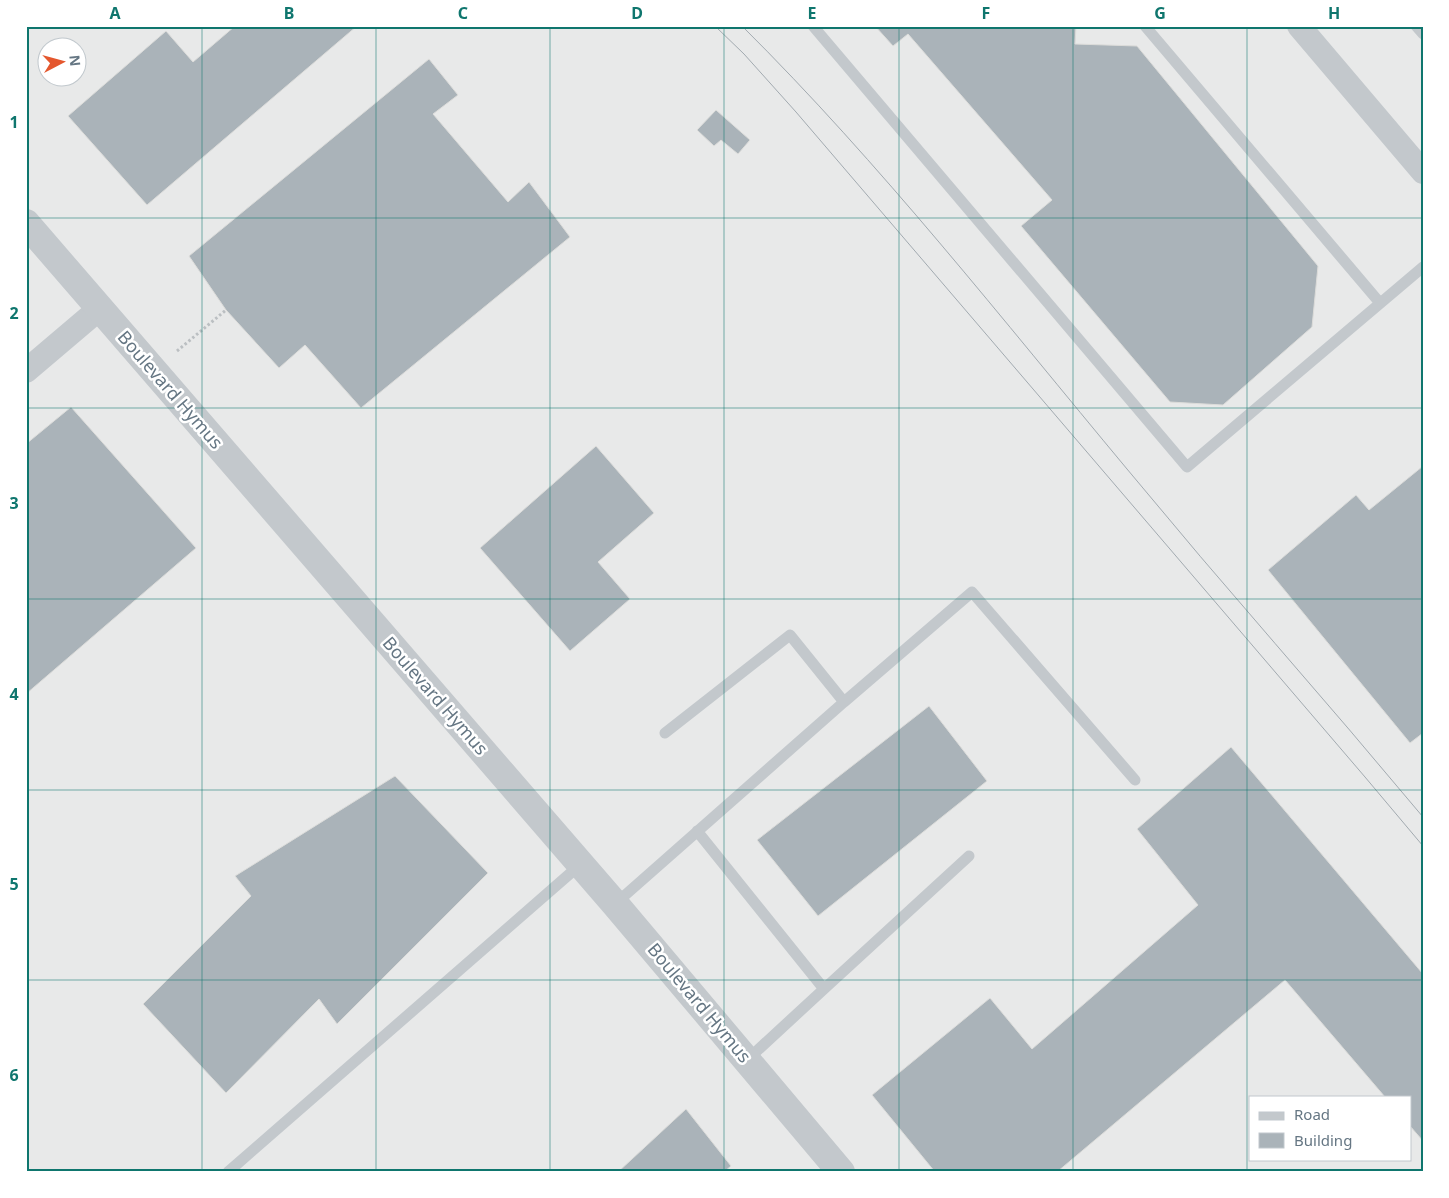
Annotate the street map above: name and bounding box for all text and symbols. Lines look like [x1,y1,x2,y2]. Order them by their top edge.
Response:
text: A [109,2,121,24]
text: B [284,2,294,24]
text: C [458,2,468,24]
text: D [631,2,643,24]
text: E [808,2,817,24]
text: F [982,2,990,24]
text: G [1154,2,1166,24]
text: H [1328,2,1340,24]
north arrow [38,38,88,88]
text: N [65,54,85,67]
text: 1 [9,111,19,133]
text: 2 [9,302,19,324]
street label: Boulevard Hymus [113,325,229,454]
text: 3 [9,492,19,514]
street label: Boulevard Hymus [378,631,494,760]
text: 4 [9,683,19,705]
text: 5 [9,873,19,895]
street label: Boulevard Hymus [643,937,757,1067]
text: 6 [9,1064,19,1086]
legend [1249,1096,1412,1160]
text: Road [1294,1104,1330,1124]
text: Building [1294,1130,1352,1150]

